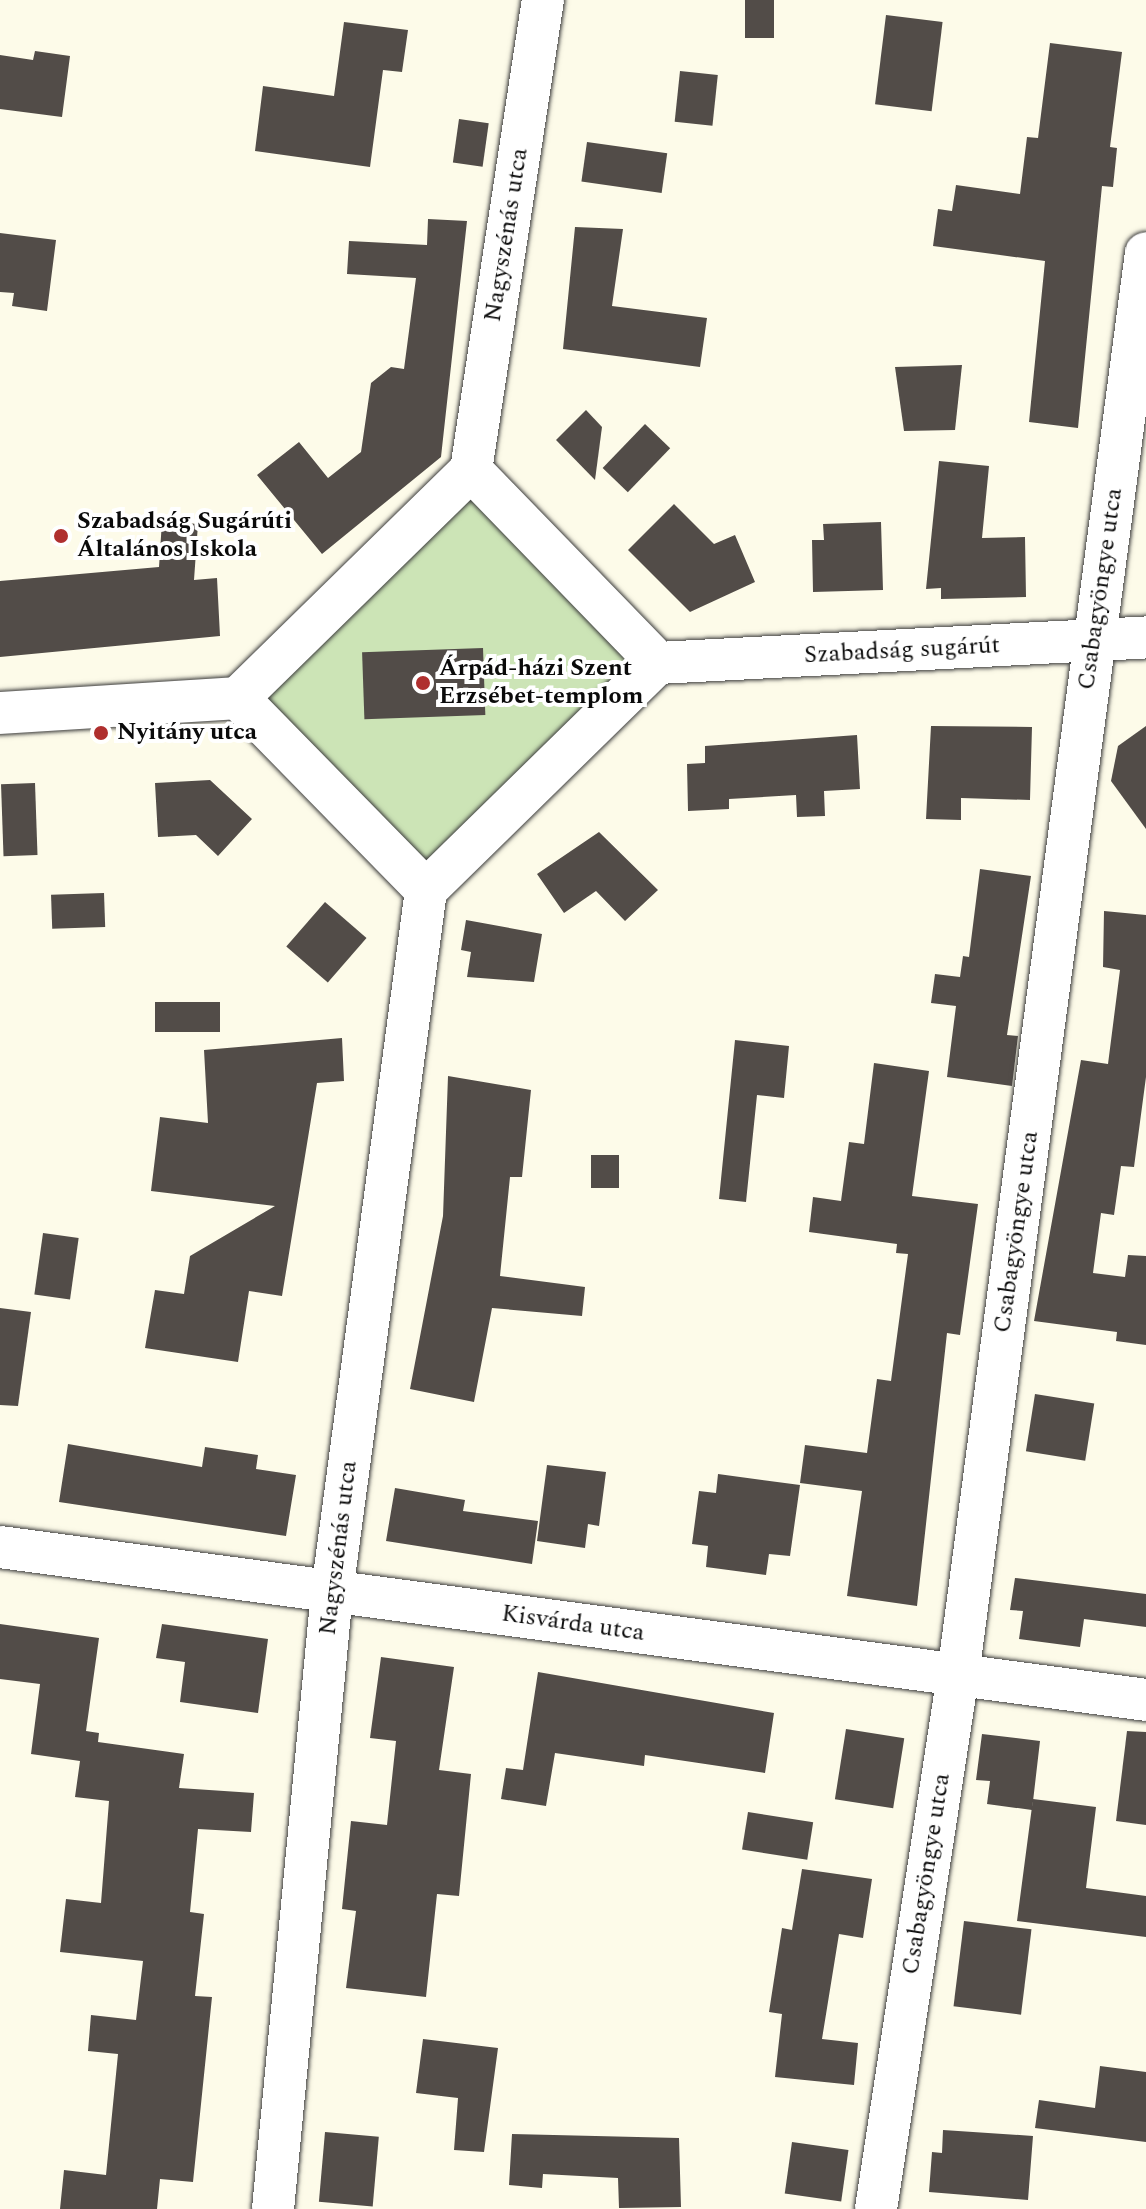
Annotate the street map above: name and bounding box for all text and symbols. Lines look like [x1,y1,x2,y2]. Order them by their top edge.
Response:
street label: Nagyszénás utca [479,146,535,324]
street label: Csabagyöngye utca [1073,486,1129,692]
place label: Szabadság Sugárúti Általános Iskola [77,508,292,564]
marker: Szabadság Sugárúti Általános Iskola [52,527,70,545]
street label: Szabadság sugárút [803,631,1001,671]
place label: Árpád-házi Szent Erzsébet-templom [439,655,643,711]
marker: Árpád-házi Szent Erzsébet-templom [414,674,432,692]
place label: Nyitány utca [117,719,257,747]
marker: Nyitány utca [92,724,110,742]
street label: Csabagyöngye utca [989,1129,1045,1335]
street label: Nagyszénás utca [314,1459,364,1637]
street label: Kisvárda utca [500,1600,646,1648]
street label: Csabagyöngye utca [897,1771,957,1977]

